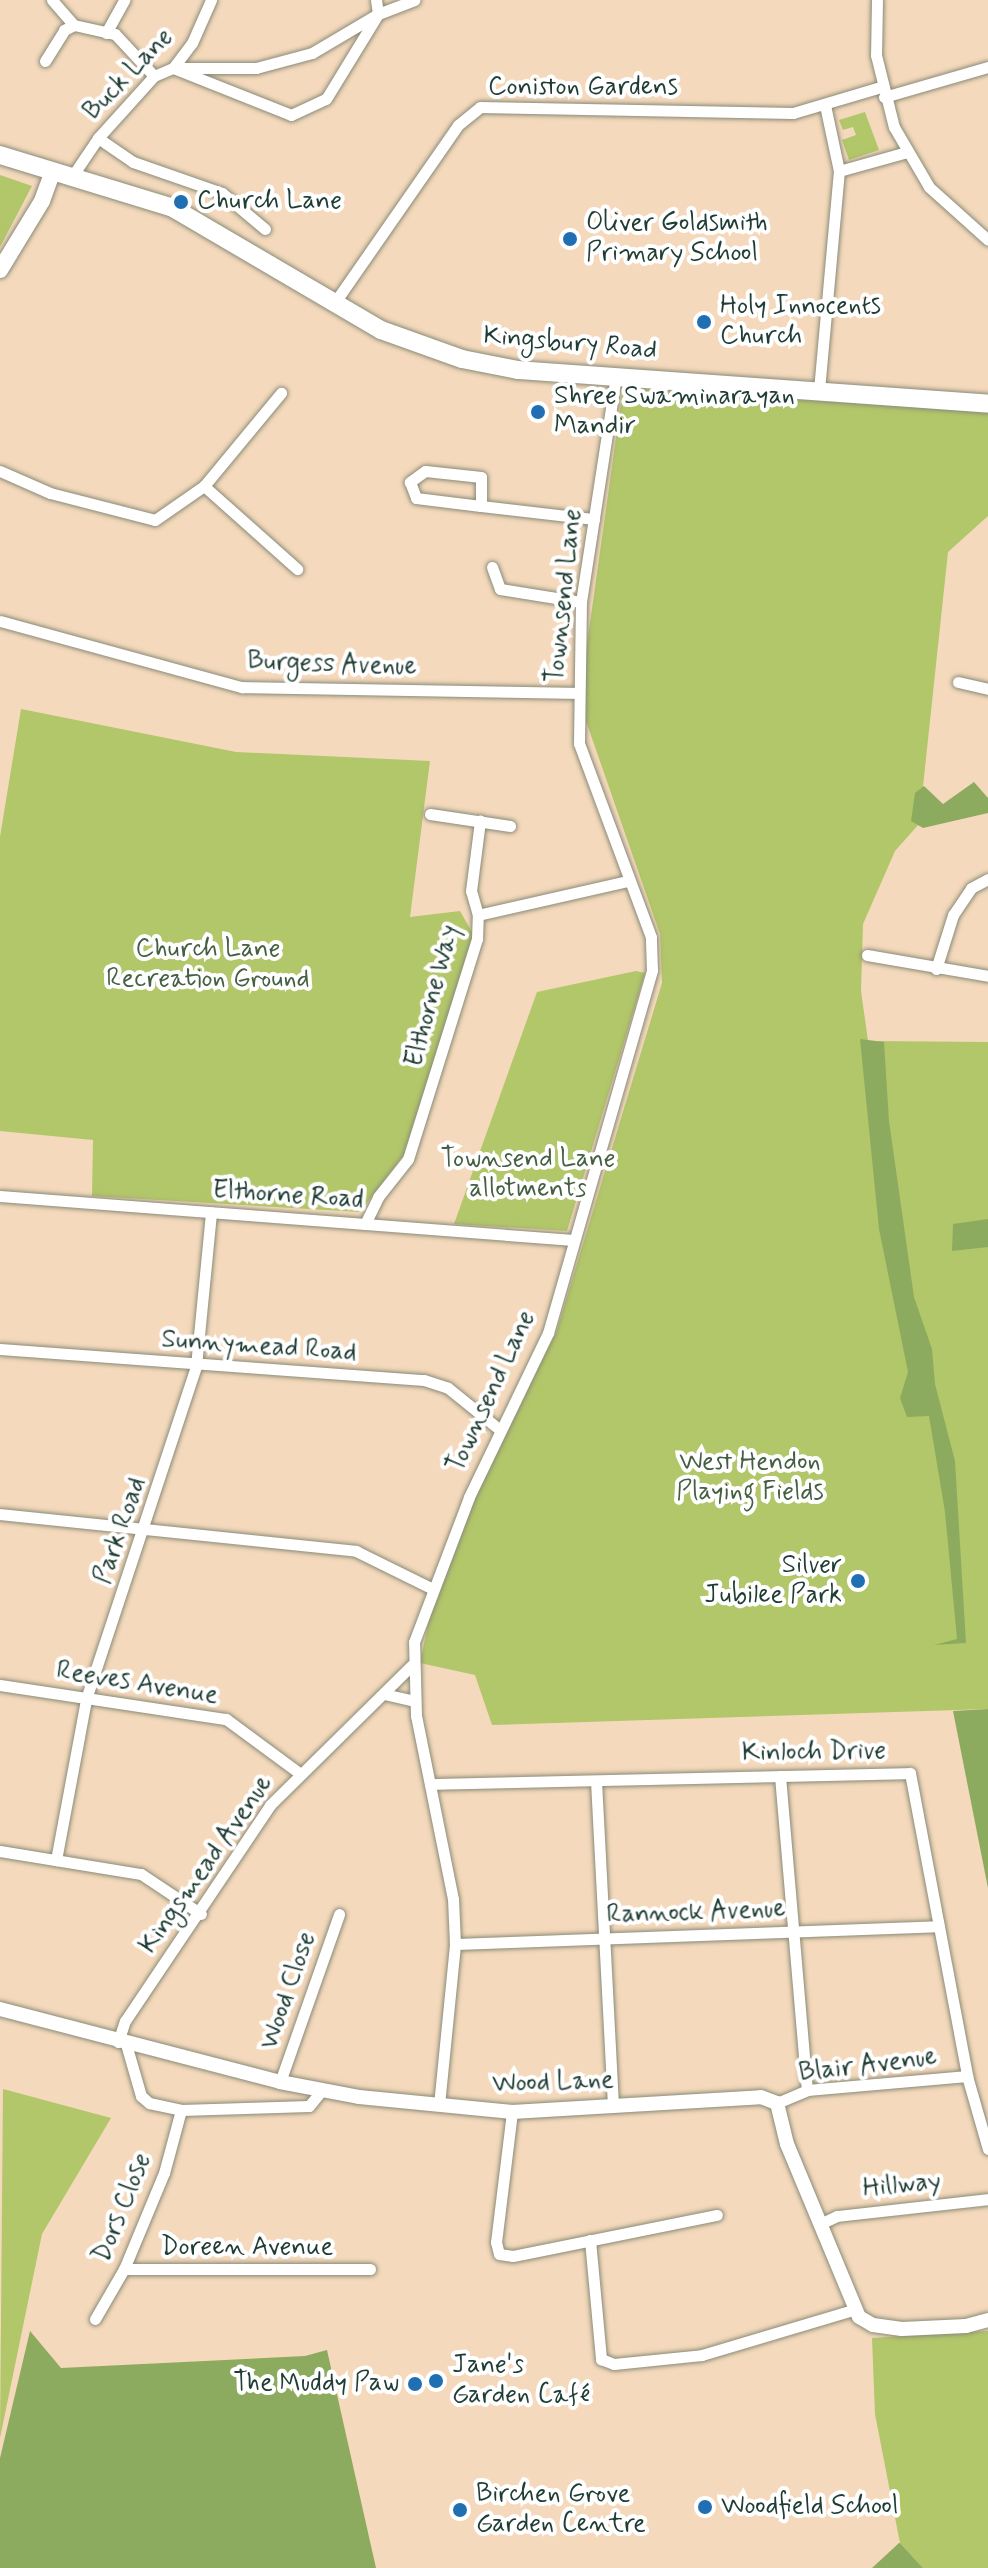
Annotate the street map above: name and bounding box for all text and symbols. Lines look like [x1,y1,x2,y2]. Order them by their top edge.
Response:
street label: Buck Lane [78,23,180,127]
street label: Coniston Gardens [489,72,677,104]
place label: Church Lane [197,186,342,218]
marker: Church Lane [172,193,190,211]
place label: Oliver Goldsmith Primary School [586,208,773,270]
marker: Oliver Goldsmith Primary School [561,230,579,248]
place label: Holy Innocents Church [720,291,880,352]
marker: Holy Innocents Church [695,313,713,331]
street label: Kingsbury Road [482,321,658,367]
place label: Shree Swaminarayan Mandir [554,381,793,442]
marker: Shree Swaminarayan Mandir [529,403,547,421]
street label: Townsend Lane [540,507,590,685]
street label: Burgess Avenue [244,646,420,684]
street label: Elthorne Way [399,920,467,1072]
park label: Church Lane Recreation Ground [107,934,309,996]
park label: Townsend Lane allotments [440,1144,616,1206]
street label: Elthorne Road [212,1175,364,1217]
street label: Townsend Lane [441,1306,543,1478]
street label: Sunnymead Road [160,1325,358,1369]
park label: West Hendon Playing Fields [676,1447,824,1508]
street label: Park Road [88,1474,154,1588]
place label: Silver Jubilee Park [705,1550,842,1612]
marker: Silver Jubilee Park [849,1572,867,1590]
street label: Reeves Avenue [54,1656,220,1712]
street label: Kinloch Drive [742,1736,886,1770]
street label: Kingsmead Avenue [132,1768,282,1962]
street label: Rannock Avenue [603,1894,789,1932]
street label: Wood Close [254,1928,324,2054]
street label: Blair Avenue [795,2042,941,2090]
street label: Wood Lane [492,2065,614,2101]
street label: Dors Close [87,2149,159,2267]
street label: Hillway [861,2166,943,2206]
street label: Doreen Avenue [161,2232,333,2264]
place label: Jane's Garden Café [452,2350,592,2412]
place label: The Muddy Paw [227,2368,399,2400]
marker: Jane's Garden Café [427,2372,445,2390]
marker: The Muddy Paw [406,2375,424,2393]
place label: Birchen Grove Garden Centre [476,2479,642,2540]
place label: Woodfield School [721,2491,898,2523]
marker: Woodfield School [696,2498,714,2516]
marker: Birchen Grove Garden Centre [451,2501,469,2519]

